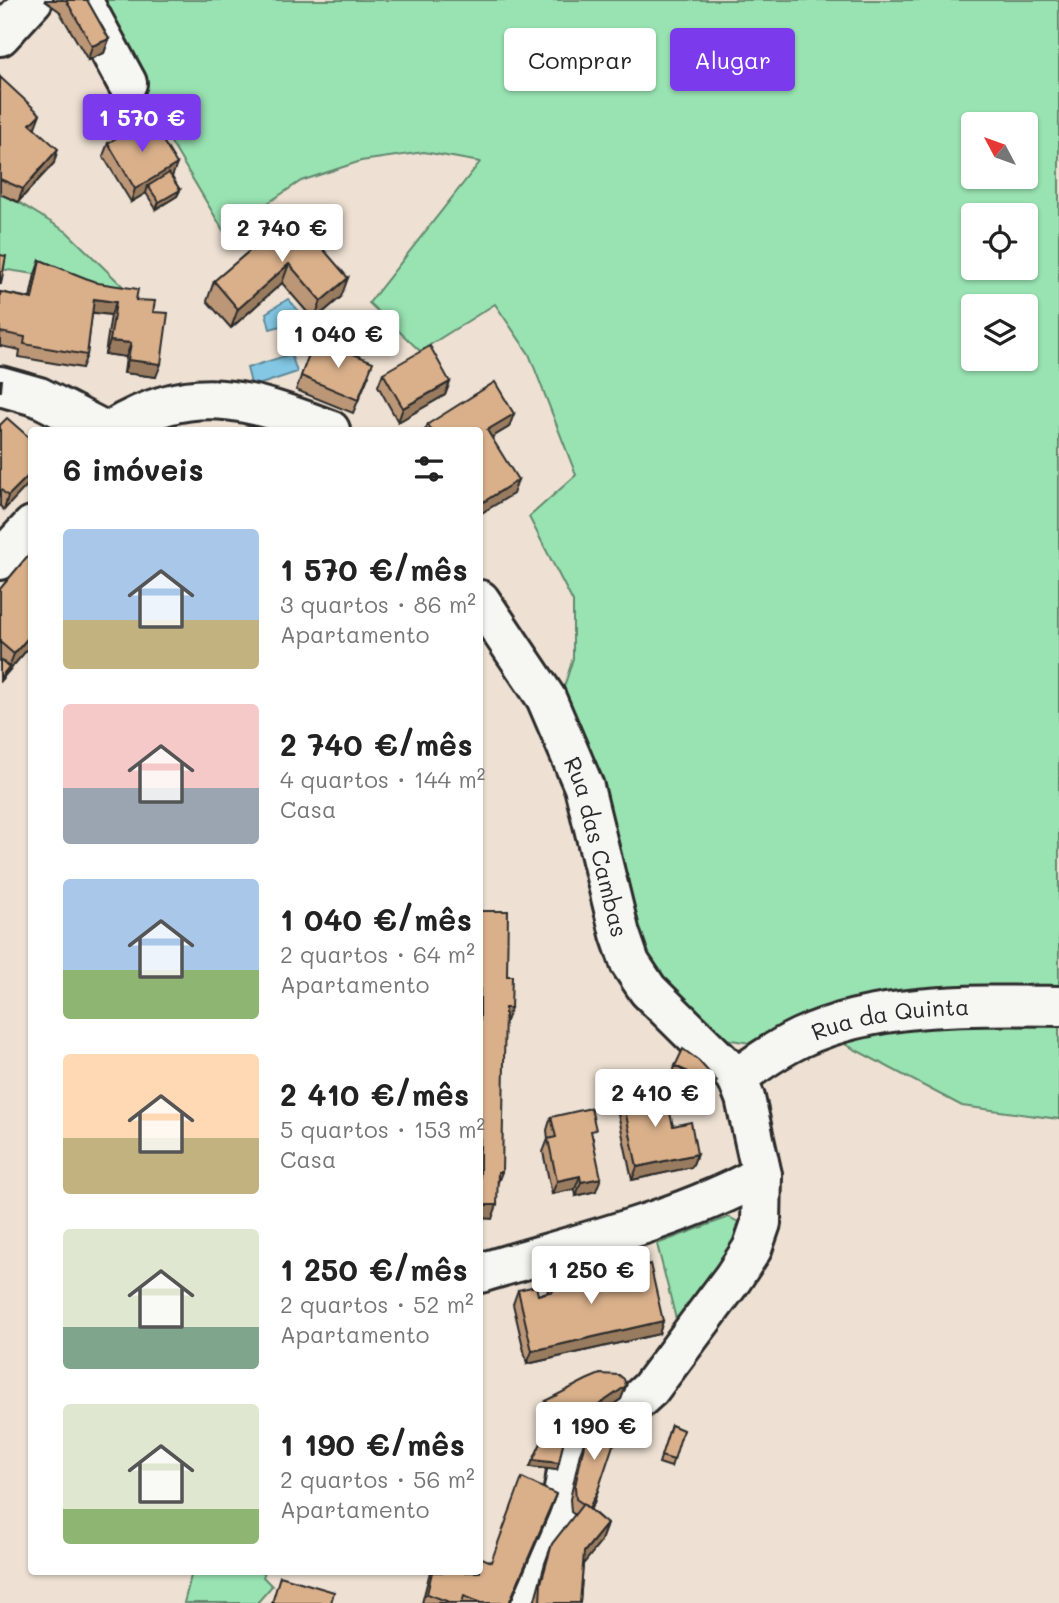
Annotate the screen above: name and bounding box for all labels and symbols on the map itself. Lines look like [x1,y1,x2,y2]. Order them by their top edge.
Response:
pin: 1 570 € [77,94,207,154]
north arrow [961,112,1038,189]
pin: 2 740 € [217,204,347,264]
pin: 1 040 € [273,310,403,370]
street label: Rua das Cambas [558,752,635,940]
street label: Rua da Quinta [807,991,970,1047]
pin: 2 410 € [590,1070,720,1129]
pin: 1 250 € [526,1246,656,1306]
pin: 1 190 € [529,1402,659,1462]

